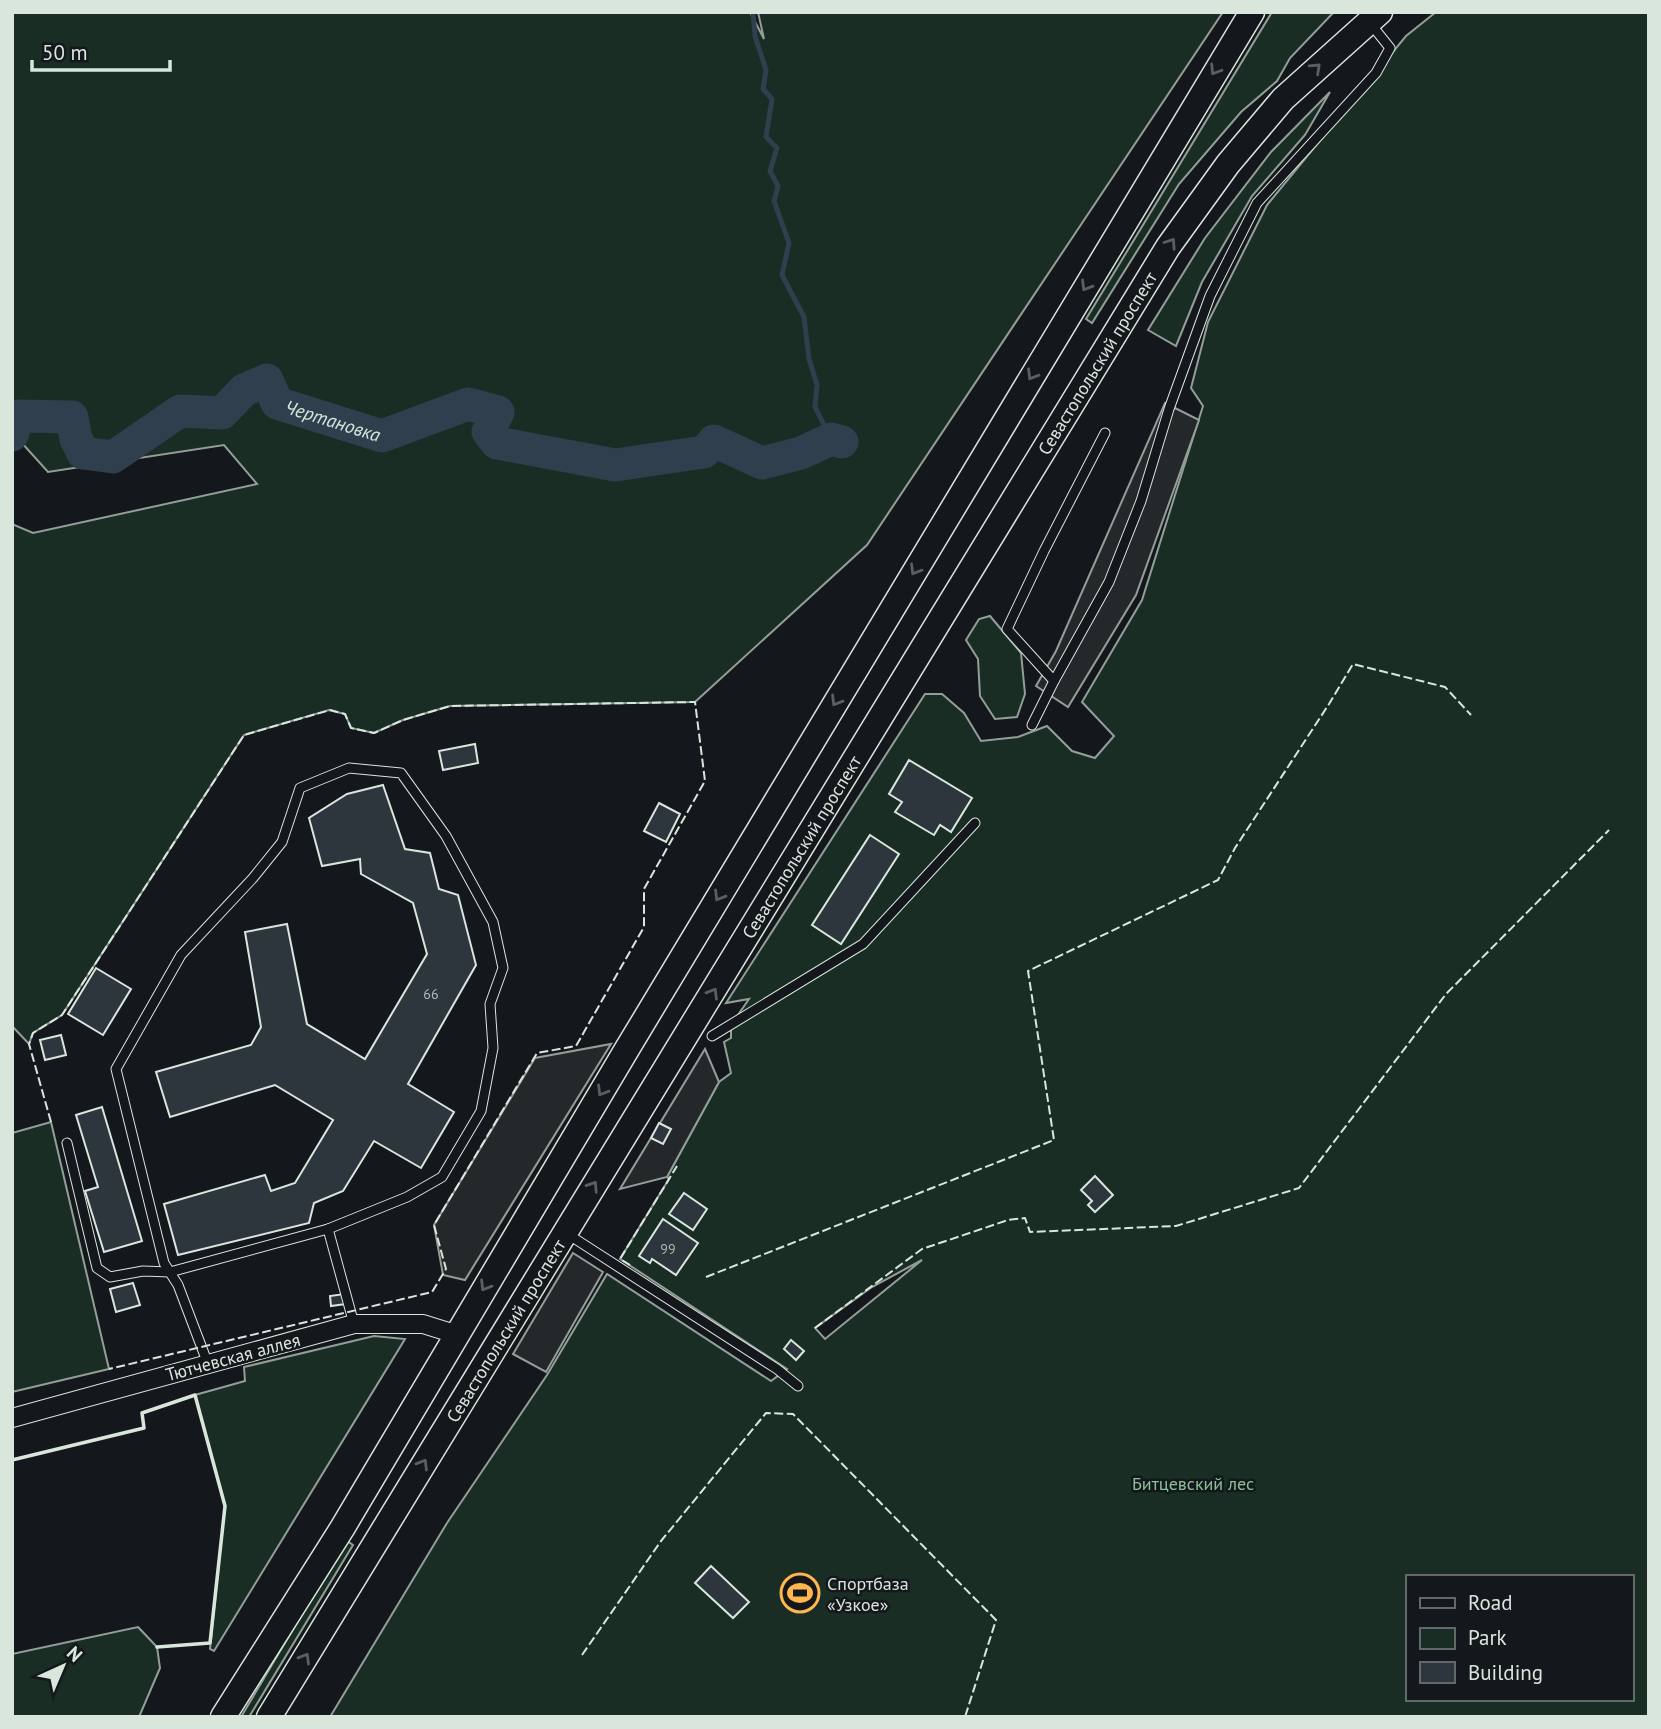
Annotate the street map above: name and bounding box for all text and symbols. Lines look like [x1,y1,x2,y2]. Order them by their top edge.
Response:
scale bar [32,28,170,72]
text: 50 m [42,39,88,66]
one-way arrow [1211,63,1224,76]
one-way arrow [1308,64,1321,76]
one-way arrow [1163,238,1175,251]
street label: Севастопольский проспект [1032,267,1162,459]
one-way arrow [1081,279,1094,292]
one-way arrow [1028,367,1041,380]
water label: Чертановка [282,394,384,447]
one-way arrow [911,562,924,575]
one-way arrow [831,694,844,707]
street label: Севастопольский проспект [736,750,866,943]
one-way arrow [714,889,727,902]
house number: 66 [423,985,439,1003]
one-way arrow [705,988,718,1001]
one-way arrow [597,1083,610,1096]
one-way arrow [584,1181,597,1194]
street label: Севастопольский проспект [441,1234,570,1426]
house number: 99 [660,1240,676,1258]
one-way arrow [480,1279,493,1292]
street label: Тютчевская аллея [163,1328,303,1386]
one-way arrow [414,1458,427,1471]
park label: Битцевский лес [1132,1472,1254,1495]
sports icon: Спортбаза «Узкое» [779,1572,821,1614]
place label: Спортбаза «Узкое» [827,1572,909,1616]
legend [1406,1575,1633,1701]
text: Road [1468,1589,1512,1616]
text: Park [1468,1624,1507,1651]
north arrow [28,1631,98,1701]
text: N [62,1641,88,1667]
one-way arrow [296,1653,309,1666]
text: Building [1468,1659,1543,1686]

